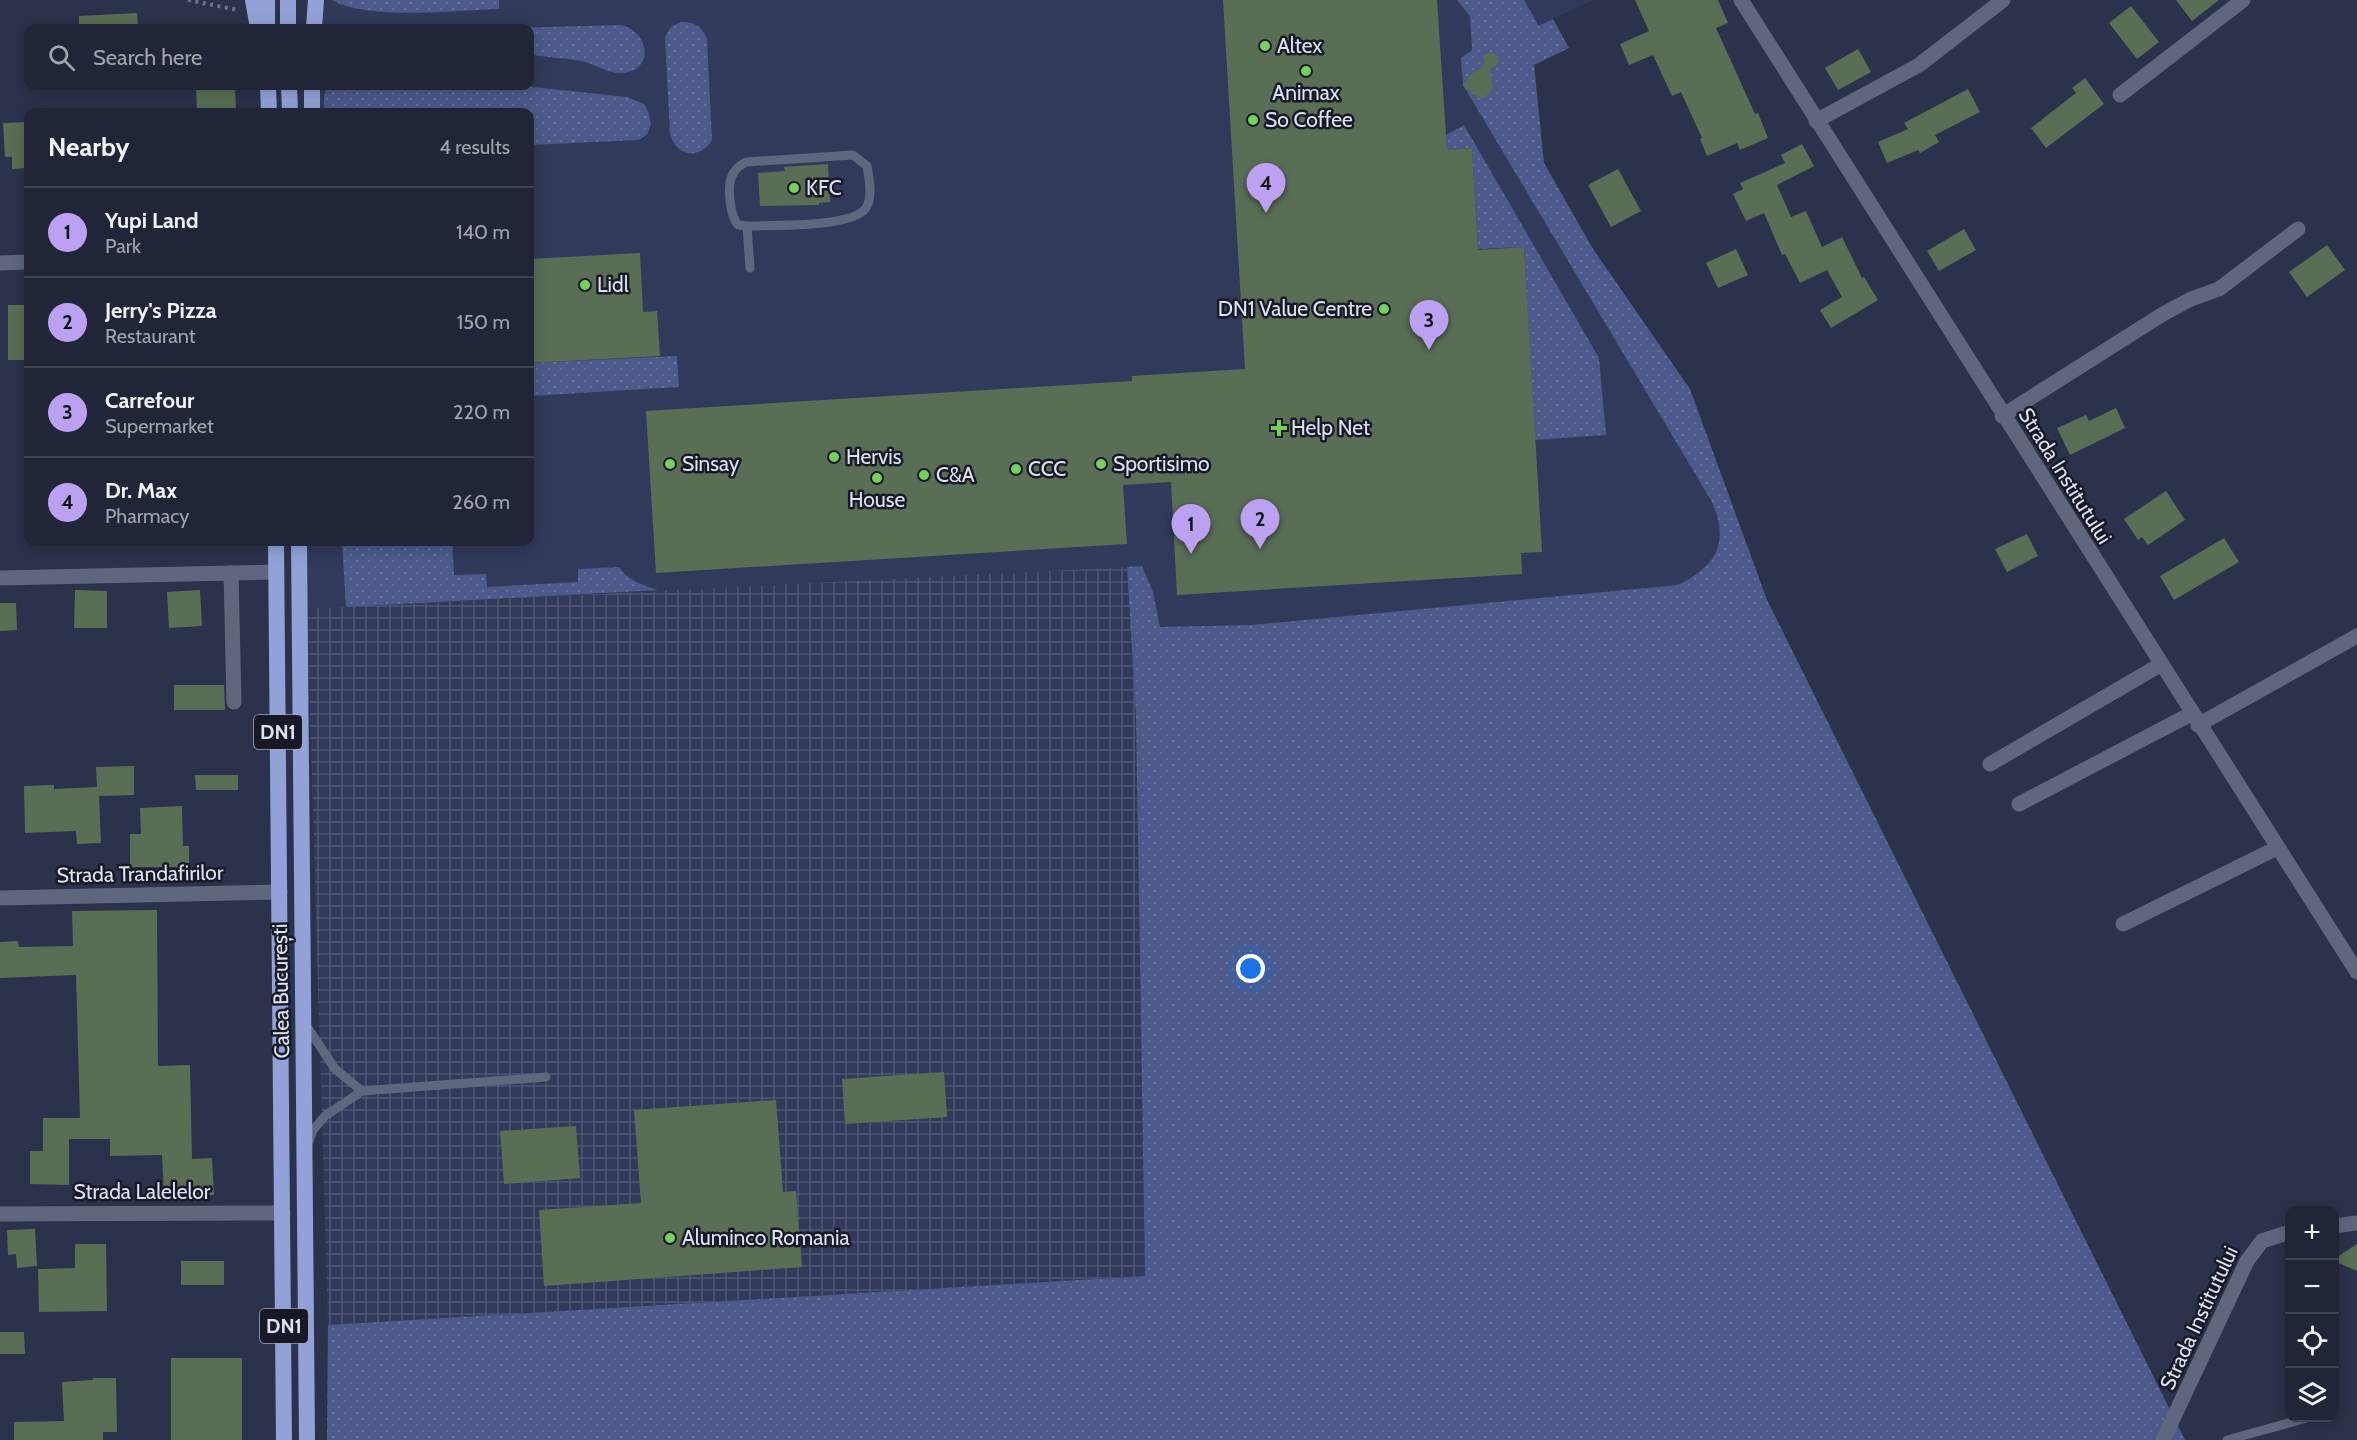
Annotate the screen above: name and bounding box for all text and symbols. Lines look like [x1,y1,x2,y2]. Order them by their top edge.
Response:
search box [24,24,534,90]
place label: Altex [1277,33,1322,58]
marker: Altex [1258,39,1272,53]
icon: search [45,41,78,74]
text: Search here [93,44,202,71]
marker: Animax [1299,64,1313,78]
place label: Animax [1272,80,1340,105]
place label: So Coffee [1265,107,1353,132]
marker: So Coffee [1246,113,1260,127]
text: Nearby [48,131,129,163]
text: 4 results [439,135,510,159]
pin: 4 [1246,164,1286,213]
place label: KFC [806,175,842,200]
marker: KFC [787,181,801,195]
text: Yupi Land [105,207,199,234]
text: 1 [64,220,71,244]
text: 140 m [456,220,510,244]
text: Park [105,234,141,258]
place label: Lidl [597,272,629,297]
marker: Lidl [578,278,592,292]
place label: DN1 Value Centre [1218,296,1372,321]
text: Jerry's Pizza [105,297,217,324]
pin: 3 [1410,300,1448,350]
marker: DN1 Value Centre [1377,302,1391,316]
text: 2 [62,310,73,334]
text: 150 m [457,310,510,334]
text: Restaurant [105,324,196,348]
text: Carrefour [105,387,194,414]
text: 3 [62,400,73,424]
text: 220 m [453,400,510,424]
street label: Strada Institutului [2014,403,2117,548]
text: Supermarket [105,414,214,438]
place label: Help Net [1291,415,1370,440]
marker: Help Net [1272,421,1286,435]
place label: Hervis [846,444,902,469]
marker: Hervis [827,450,841,464]
place label: Sinsay [682,451,740,476]
place label: Sportisimo [1113,451,1210,476]
place label: CCC [1028,456,1066,481]
marker: Sinsay [663,457,677,471]
marker: Sportisimo [1094,457,1108,471]
place label: C&A [936,462,975,487]
marker: CCC [1009,462,1023,476]
marker: C&A [917,468,931,482]
marker: House [870,471,884,485]
text: Dr. Max [105,477,177,504]
place label: House [849,487,906,512]
text: 4 [61,490,74,514]
text: 260 m [452,490,510,514]
pin: 2 [1240,500,1280,549]
text: Pharmacy [105,504,189,528]
pin: 1 [1172,504,1210,554]
road number: DN1 [254,715,302,749]
street label: Strada Trandafirilor [56,860,224,887]
street label: Calea București [267,923,296,1059]
your location [1236,954,1265,983]
street label: Strada Lalelelor [74,1179,211,1204]
map controls [2285,1206,2339,1422]
button: + [2285,1206,2339,1260]
place label: Aluminco Romania [682,1225,850,1250]
marker: Aluminco Romania [663,1231,677,1245]
street label: Strada Institutului [2154,1242,2243,1394]
button: − [2285,1260,2339,1314]
road number: DN1 [260,1309,308,1343]
button: locate [2285,1314,2339,1368]
button: layers [2285,1368,2339,1422]

